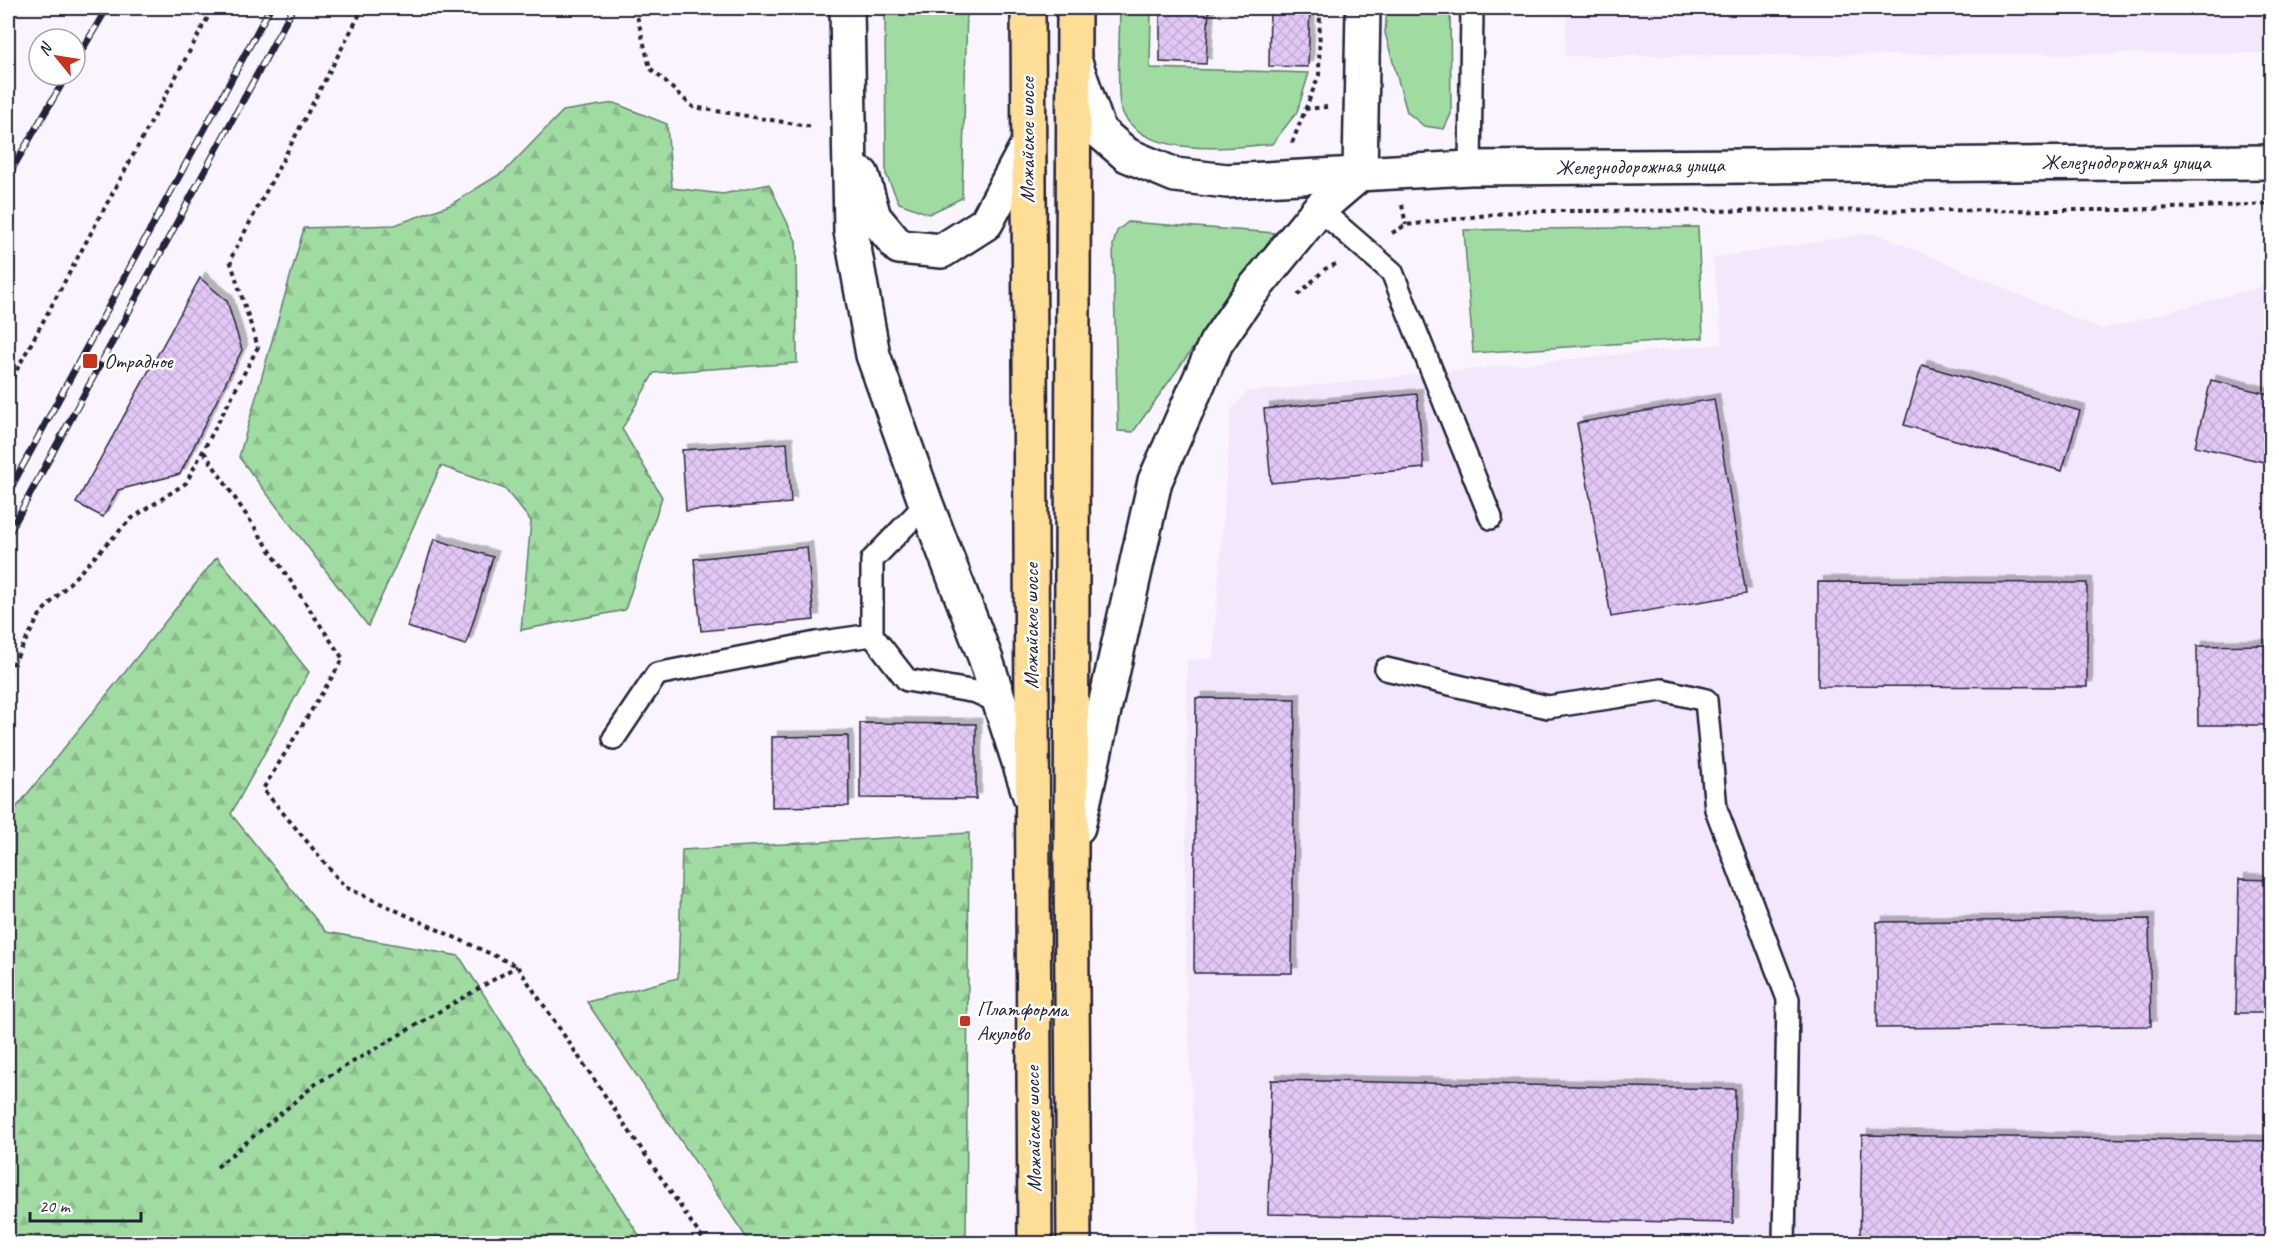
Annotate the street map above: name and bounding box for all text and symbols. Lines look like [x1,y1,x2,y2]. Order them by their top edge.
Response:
north arrow [27,27,87,87]
text: N [34,38,58,59]
street label: Можайское шоссе [1014,75,1040,203]
street label: Железнодорожная улица [2042,149,2212,175]
street label: Железнодорожная улица [1555,151,1726,180]
place label: Отрадное [104,348,174,374]
marker: Отрадное [81,352,99,370]
street label: Можайское шоссе [1018,561,1044,689]
place label: Платформа Акулово [977,996,1070,1046]
marker: Платформа Акулово [958,1014,972,1028]
street label: Можайское шоссе [1019,1064,1047,1192]
scale bar [30,1185,141,1223]
text: 20 m [39,1195,72,1217]

